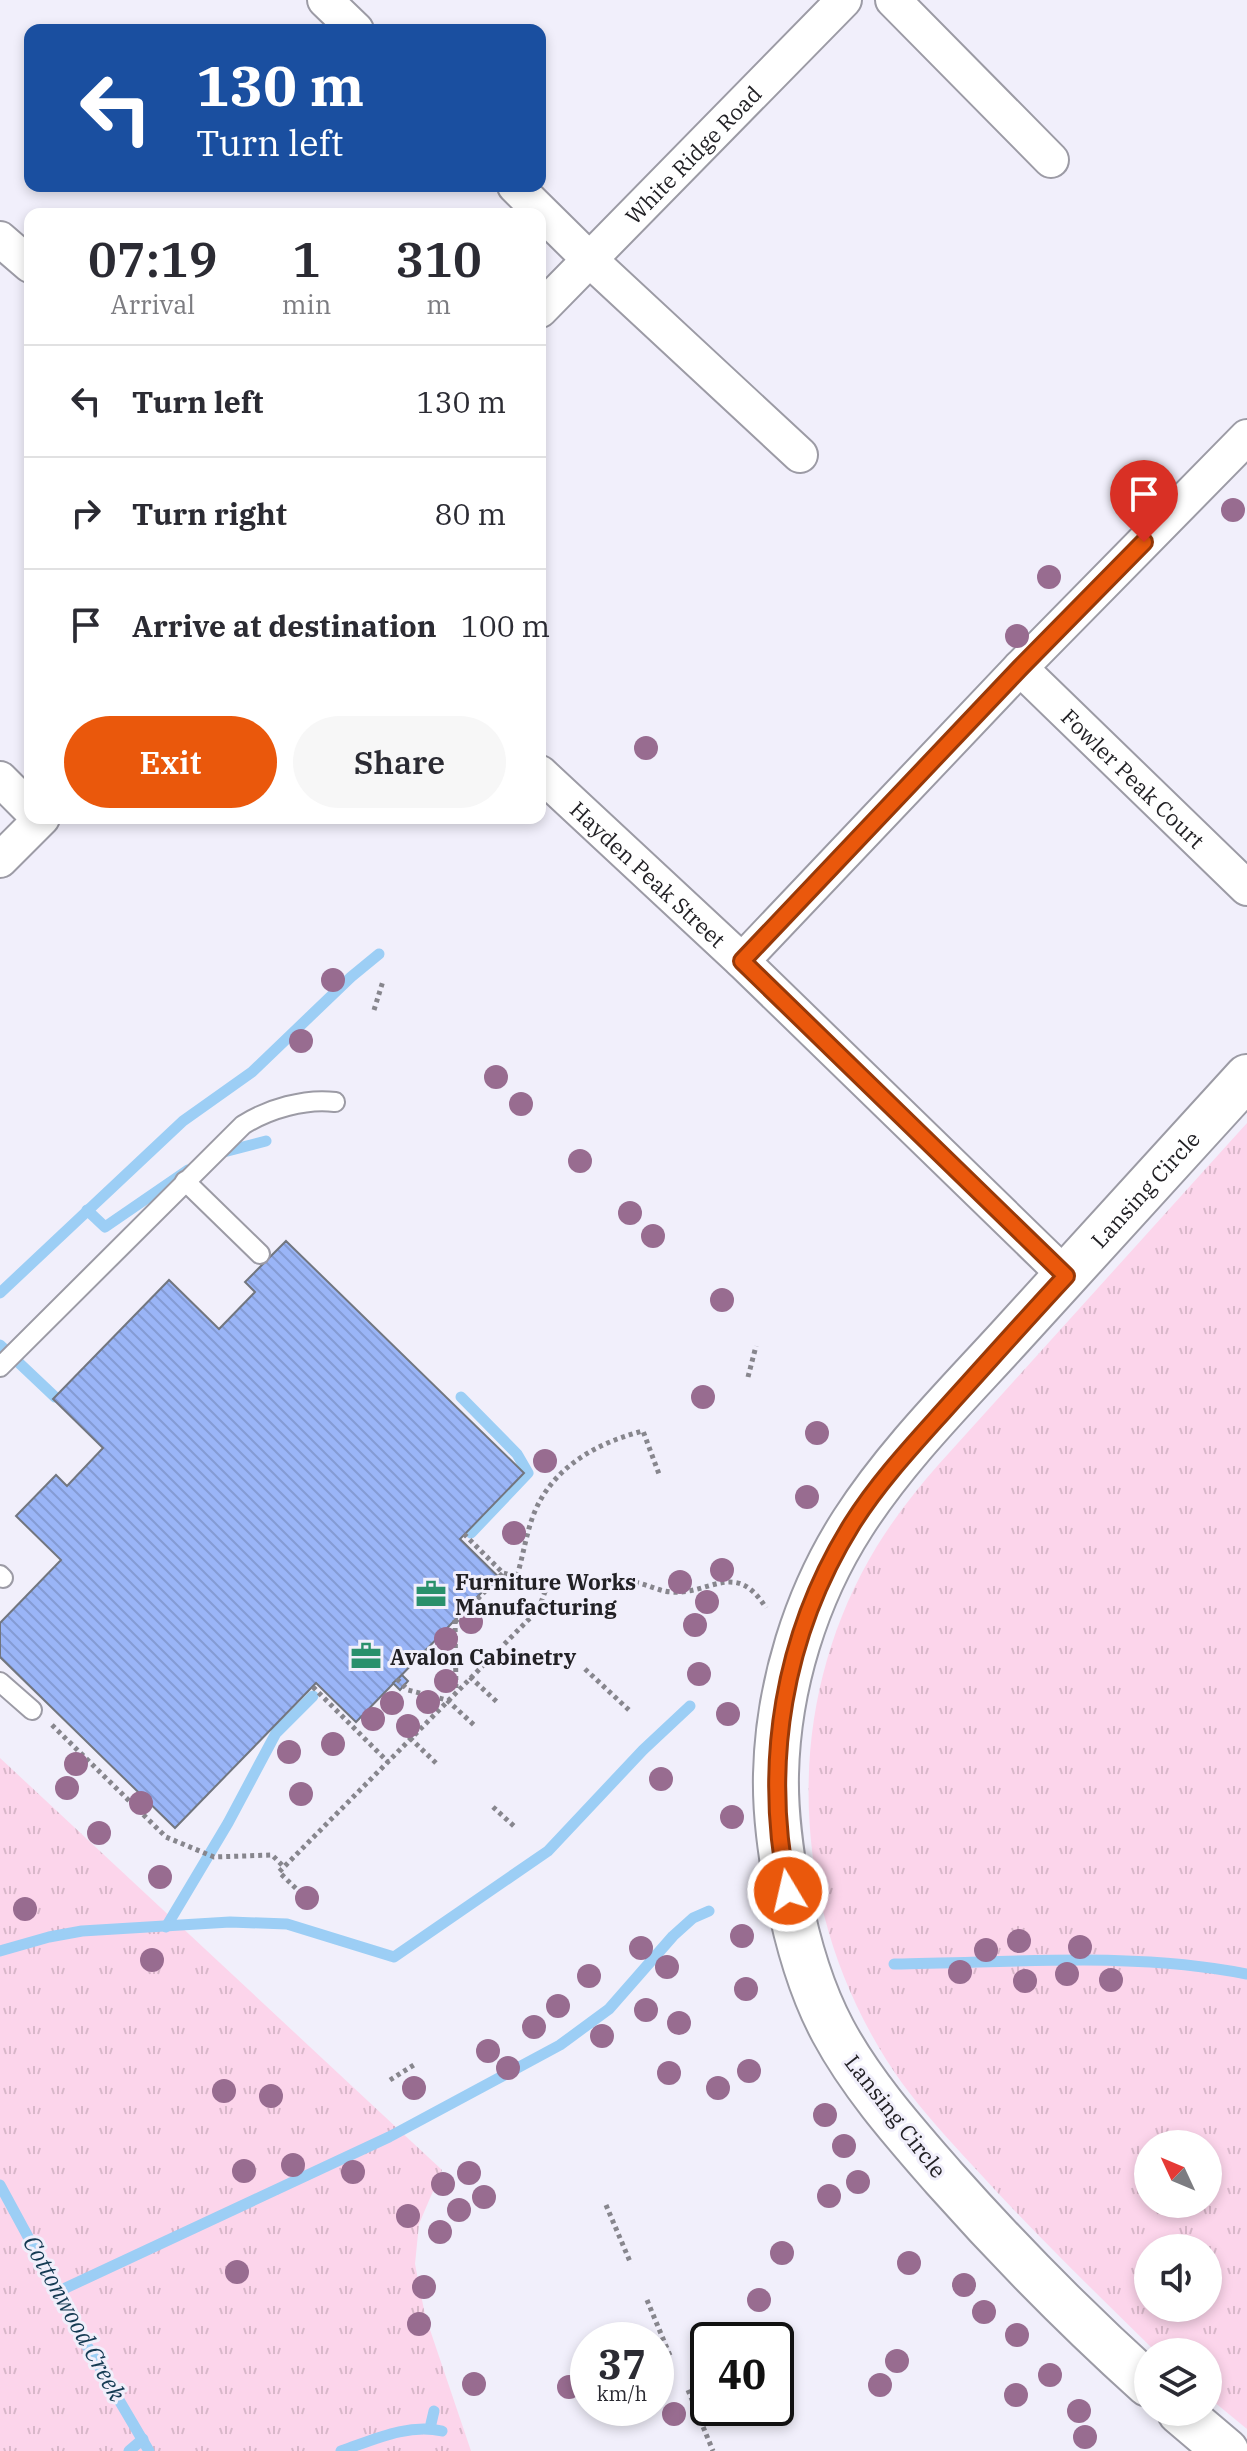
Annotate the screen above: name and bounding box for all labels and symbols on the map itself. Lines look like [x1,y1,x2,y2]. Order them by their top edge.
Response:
street label: White Ridge Road [618,79,767,230]
pin [1110,460,1178,542]
street label: Fowler Peak Court [1056,702,1211,854]
street label: Hayden Peak Street [564,794,732,953]
street label: Lansing Circle [1084,1124,1206,1253]
place label: Furniture Works Manufacturing [455,1567,636,1621]
office icon: Furniture Works Manufacturing [414,1577,448,1611]
office icon: Avalon Cabinetry [349,1639,383,1673]
place label: Avalon Cabinetry [390,1642,577,1671]
position arrow [746,1849,830,1933]
street label: Lansing Circle [839,2049,953,2183]
north arrow [1134,2130,1222,2218]
water label: Cottonwood Creek [16,2229,134,2407]
speed limit sign: 40 [690,2322,794,2426]

